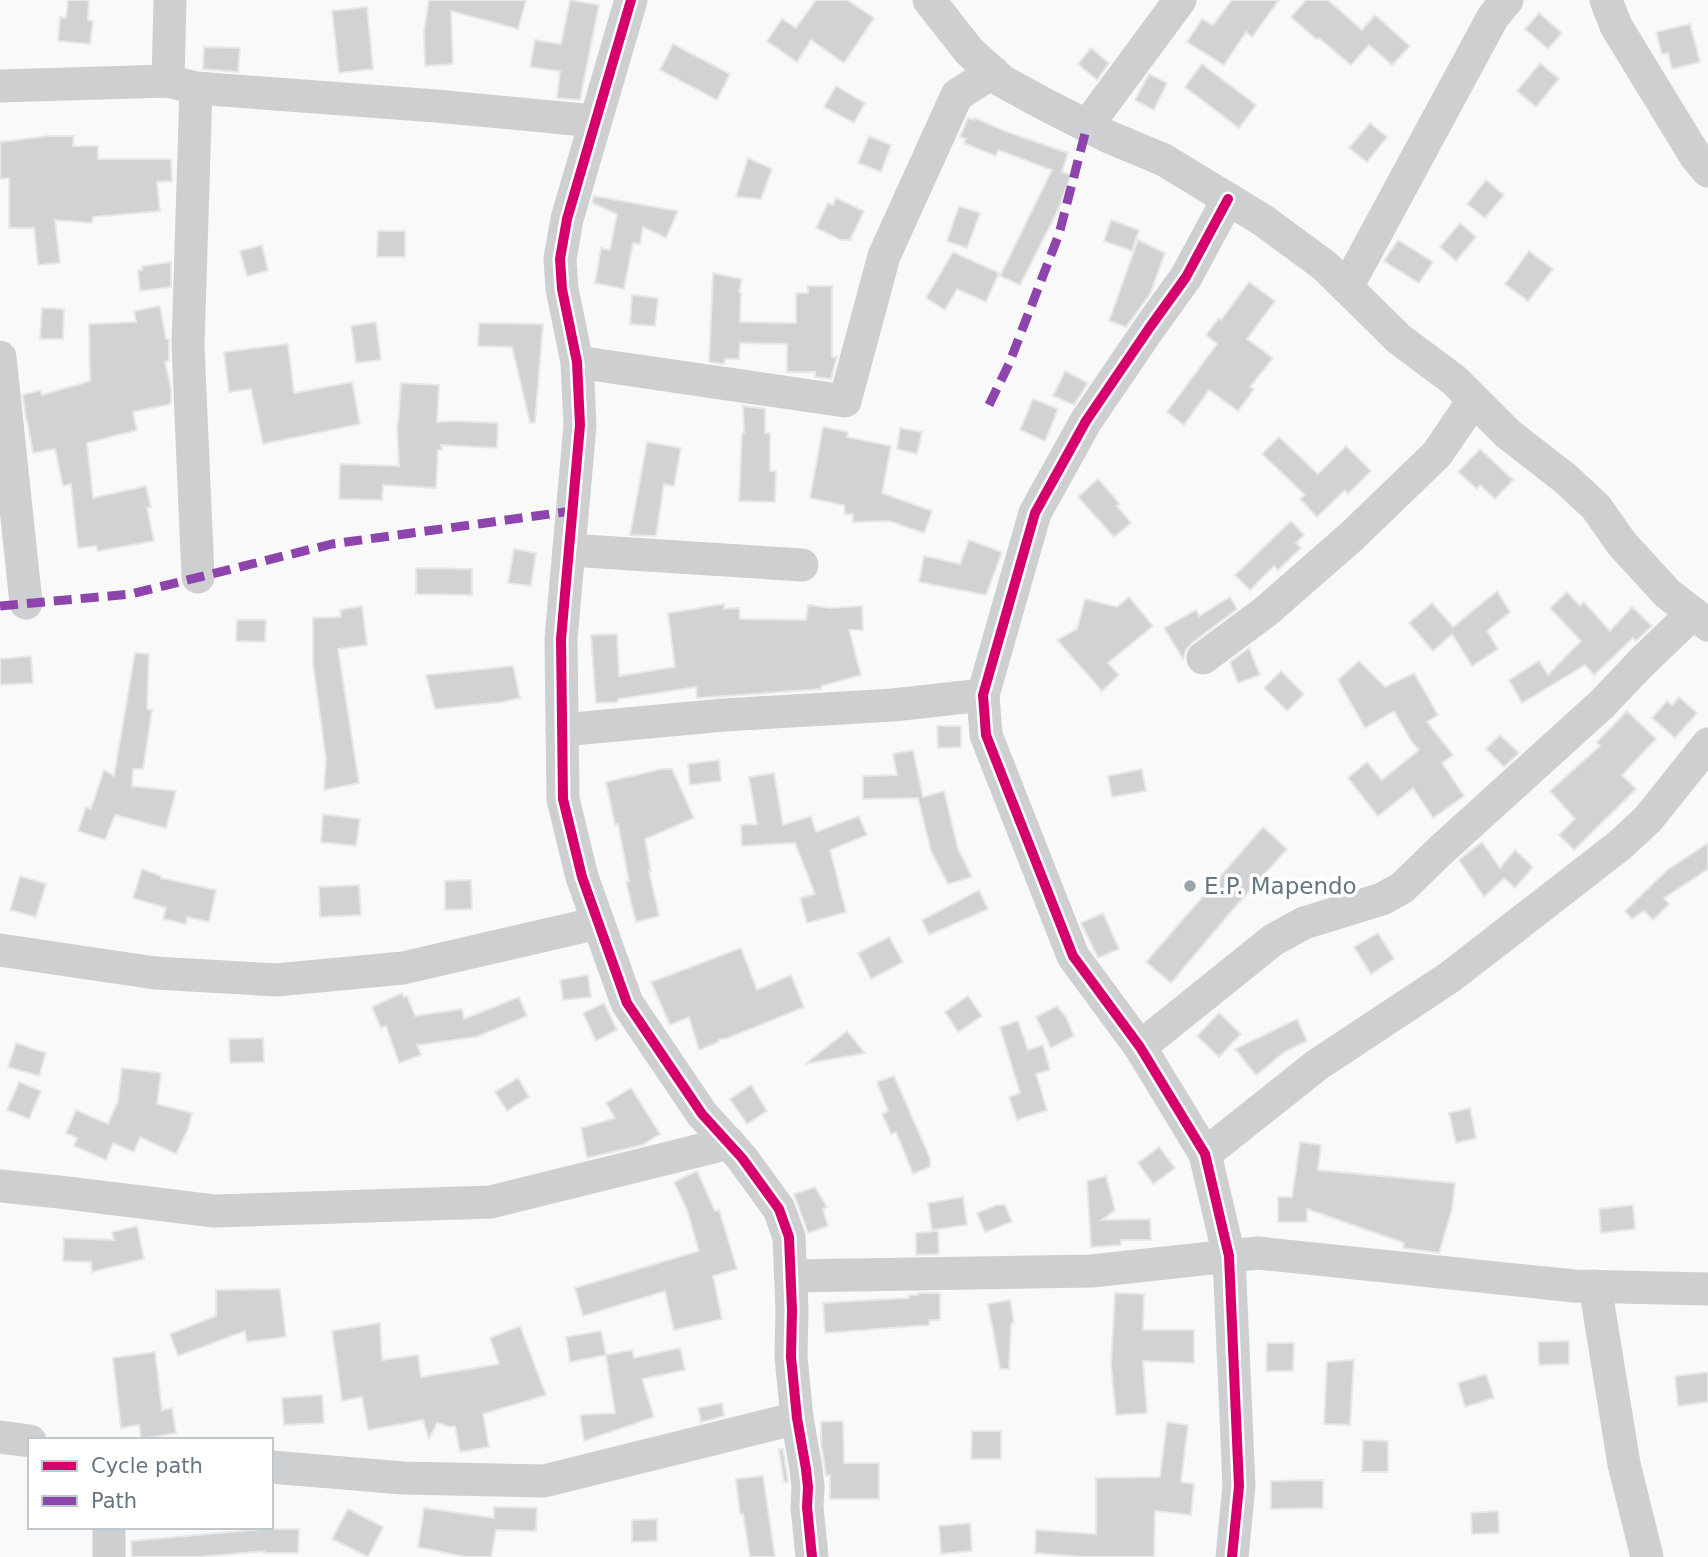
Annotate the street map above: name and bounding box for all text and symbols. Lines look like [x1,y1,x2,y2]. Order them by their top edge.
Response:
place label: E.P. Mapendo [1204,873,1357,899]
marker: E.P. Mapendo [1182,878,1198,894]
legend [28,1438,273,1529]
text: Cycle path [91,1454,203,1478]
text: Path [91,1489,137,1513]

